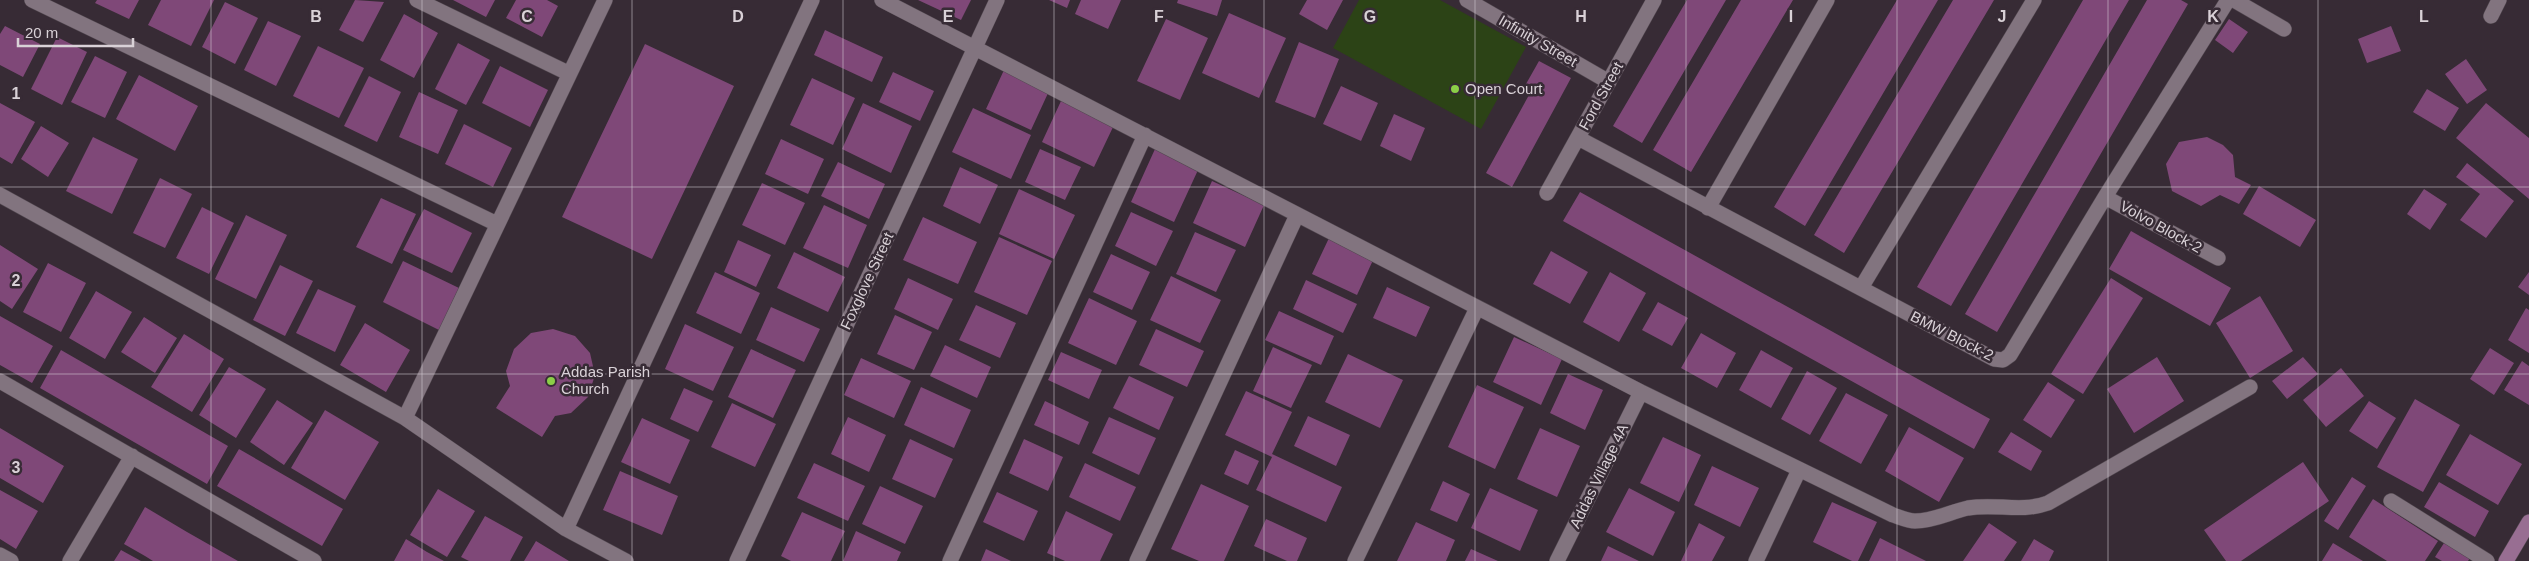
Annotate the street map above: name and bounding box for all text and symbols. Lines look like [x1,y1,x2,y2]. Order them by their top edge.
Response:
text: B [310,8,322,25]
text: C [521,8,533,25]
text: D [732,8,744,25]
text: E [943,8,954,25]
text: F [1154,8,1164,25]
text: G [1364,8,1376,25]
text: H [1575,8,1587,25]
text: I [1789,8,1793,25]
text: J [1998,8,2006,25]
text: K [2207,8,2219,25]
text: L [2419,8,2429,25]
street label: Infinity Street [1496,11,1581,70]
scale bar [18,15,132,47]
text: 20 m [25,24,58,41]
street label: Ford Street [1575,58,1627,133]
place label: Open Court [1465,80,1543,97]
marker: Open Court [1449,83,1461,95]
text: 1 [12,85,21,102]
street label: Volvo Block-2 [2117,197,2205,256]
street label: Foxglove Street [837,229,897,332]
text: 2 [12,272,21,289]
street label: BMW Block-2 [1908,307,1997,364]
place label: Addas Parish Church [561,363,650,397]
marker: Addas Parish Church [545,375,557,387]
street label: Addas Village 4A [1566,421,1631,531]
text: 3 [12,459,21,476]

